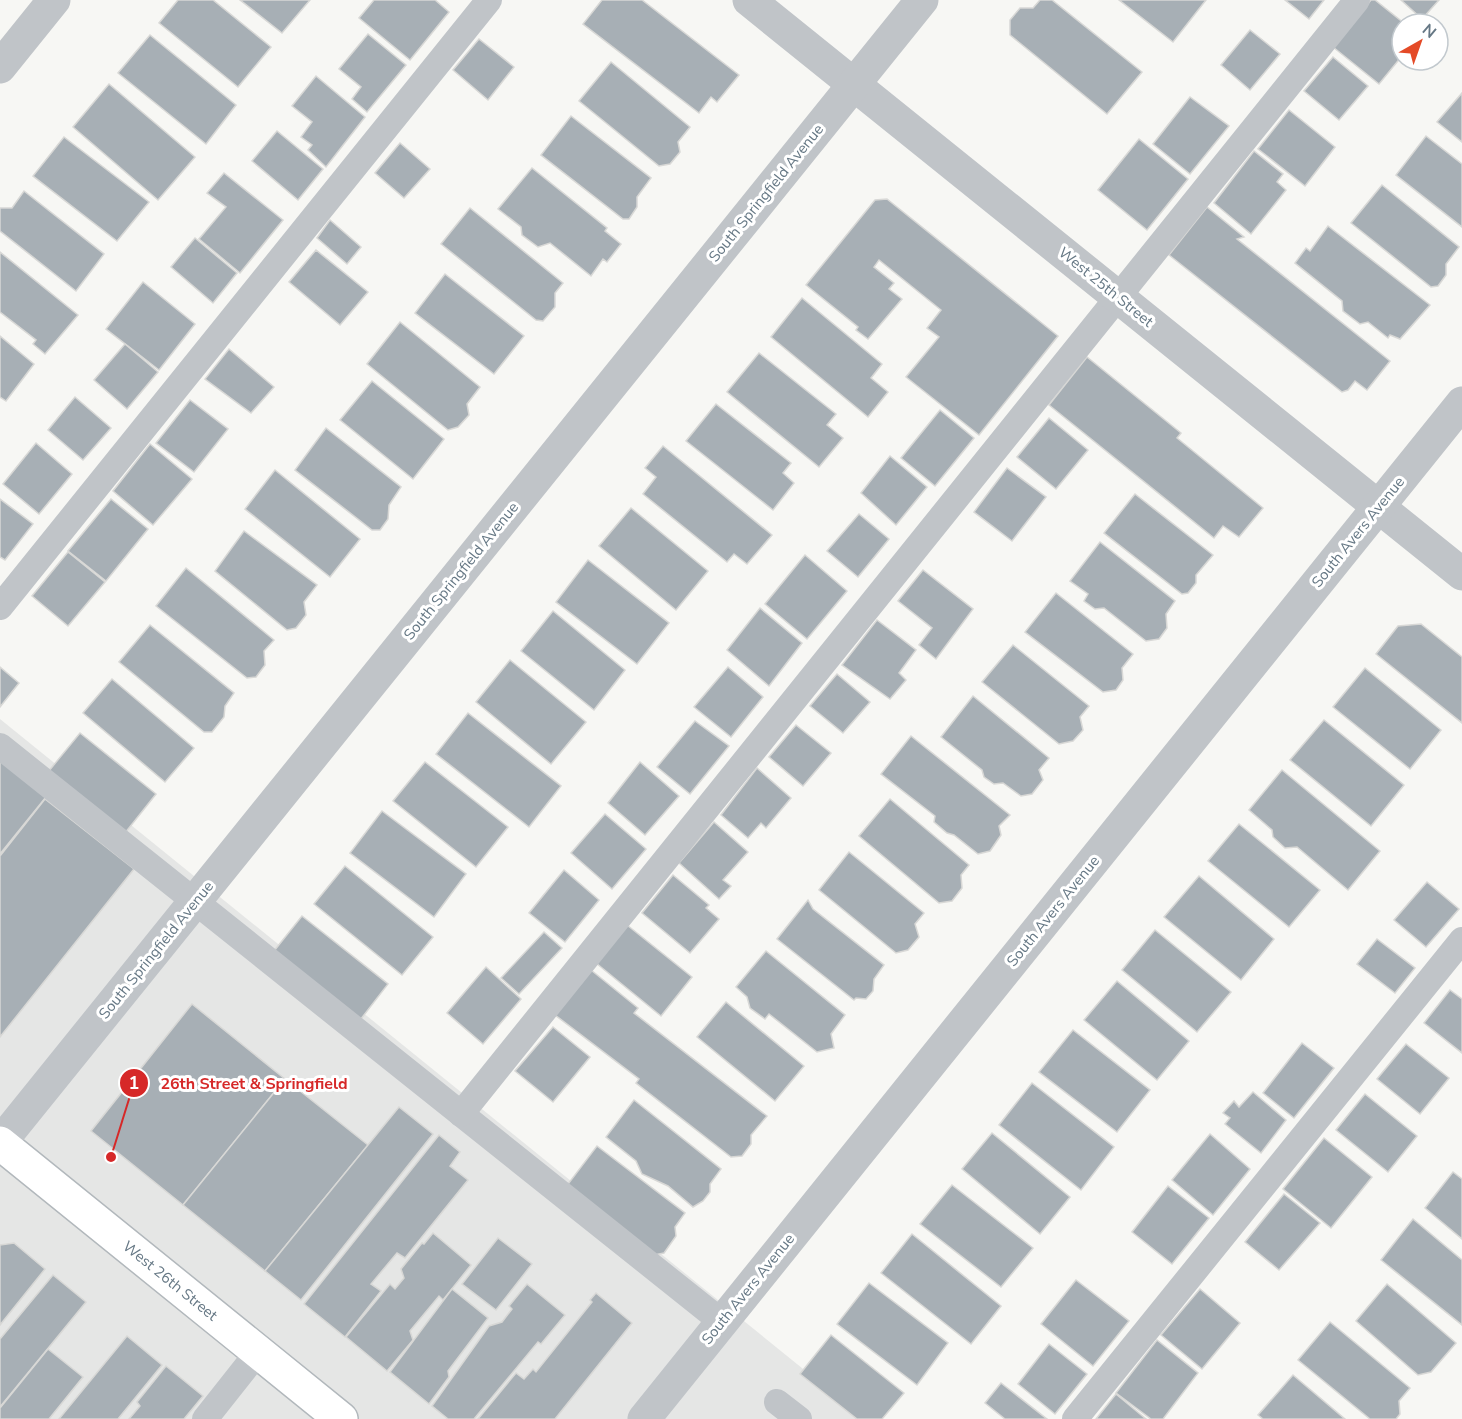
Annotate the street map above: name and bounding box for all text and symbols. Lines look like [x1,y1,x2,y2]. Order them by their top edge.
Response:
north arrow [1390,12,1450,72]
text: N [1417,19,1441,44]
street label: South Springfield Avenue [704,120,828,266]
street label: West 25th Street [1054,243,1158,332]
street label: South Avers Avenue [1307,472,1409,592]
street label: South Springfield Avenue [399,498,523,644]
street label: South Avers Avenue [1002,851,1104,971]
street label: South Springfield Avenue [94,877,218,1023]
callout: 26th Street & Springfield [119,1066,360,1100]
text: 1 [129,1071,139,1095]
text: 26th Street & Springfield [160,1073,348,1095]
street label: South Avers Avenue [697,1229,799,1349]
street label: West 26th Street [119,1236,222,1326]

